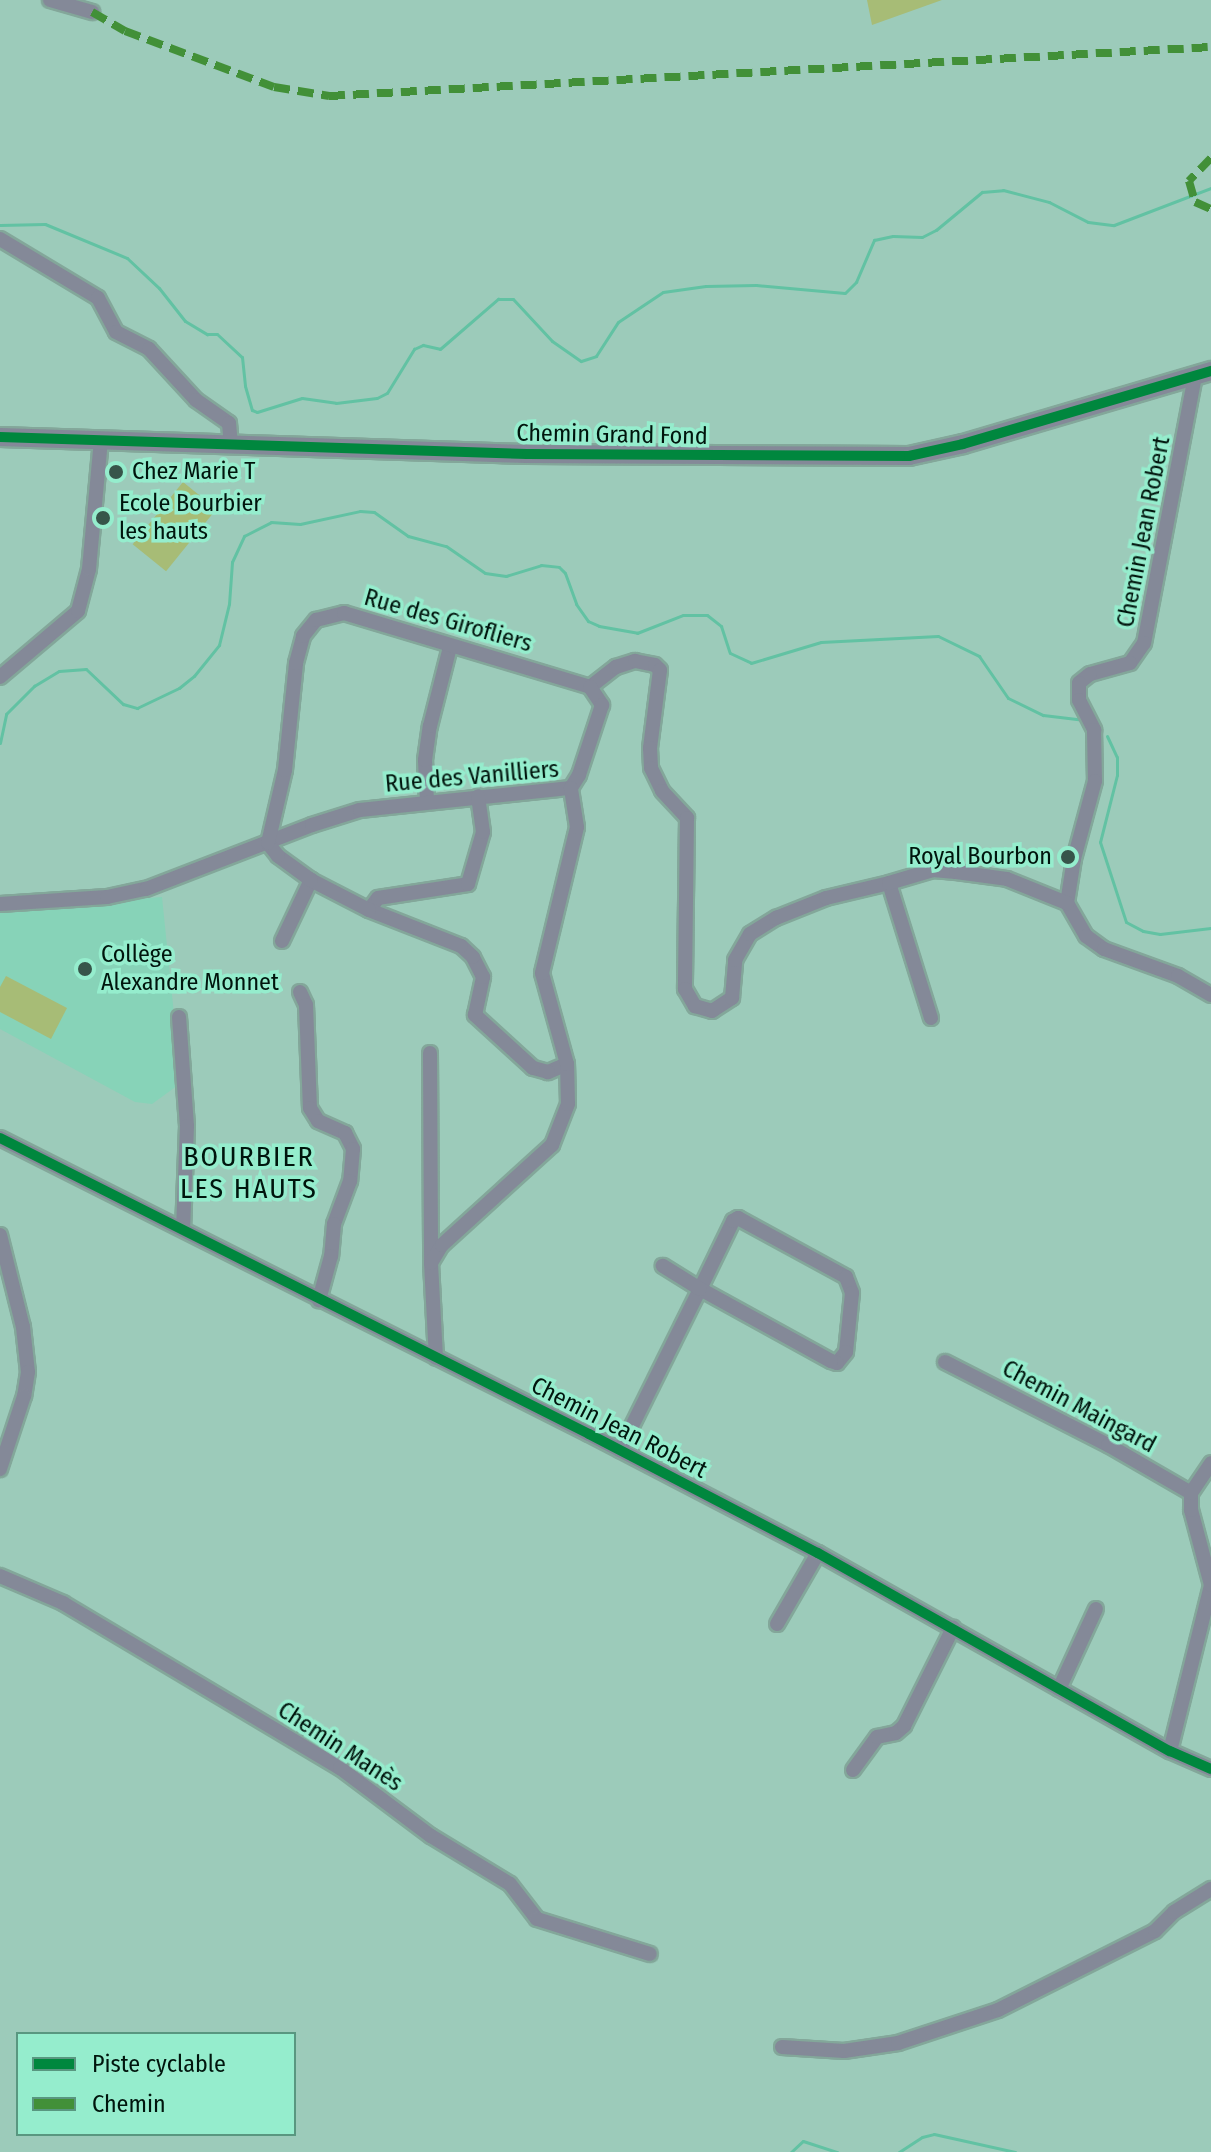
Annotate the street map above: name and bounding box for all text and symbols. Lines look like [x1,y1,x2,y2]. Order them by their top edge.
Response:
street label: Chemin Grand Fond [516,419,708,451]
street label: Chemin Jean Robert [1111,434,1177,630]
place label: Chez Marie T [132,458,255,486]
marker: Chez Marie T [107,463,125,481]
place label: Ecole Bourbier les hauts [119,490,262,546]
marker: Ecole Bourbier les hauts [94,509,112,527]
street label: Rue des Girofliers [361,583,535,659]
street label: Rue des Vanilliers [384,755,560,799]
place label: Royal Bourbon [908,843,1052,871]
marker: Royal Bourbon [1059,848,1077,866]
place label: Collège Alexandre Monnet [101,941,279,997]
marker: Collège Alexandre Monnet [76,960,94,978]
district label: BOURBIER LES HAUTS [180,1140,318,1206]
street label: Chemin Maingard [997,1354,1161,1460]
street label: Chemin Jean Robert [526,1371,712,1485]
street label: Chemin Manès [272,1696,408,1798]
legend [16,2032,296,2136]
text: Piste cyclable [92,2050,226,2078]
text: Chemin [92,2090,166,2118]

